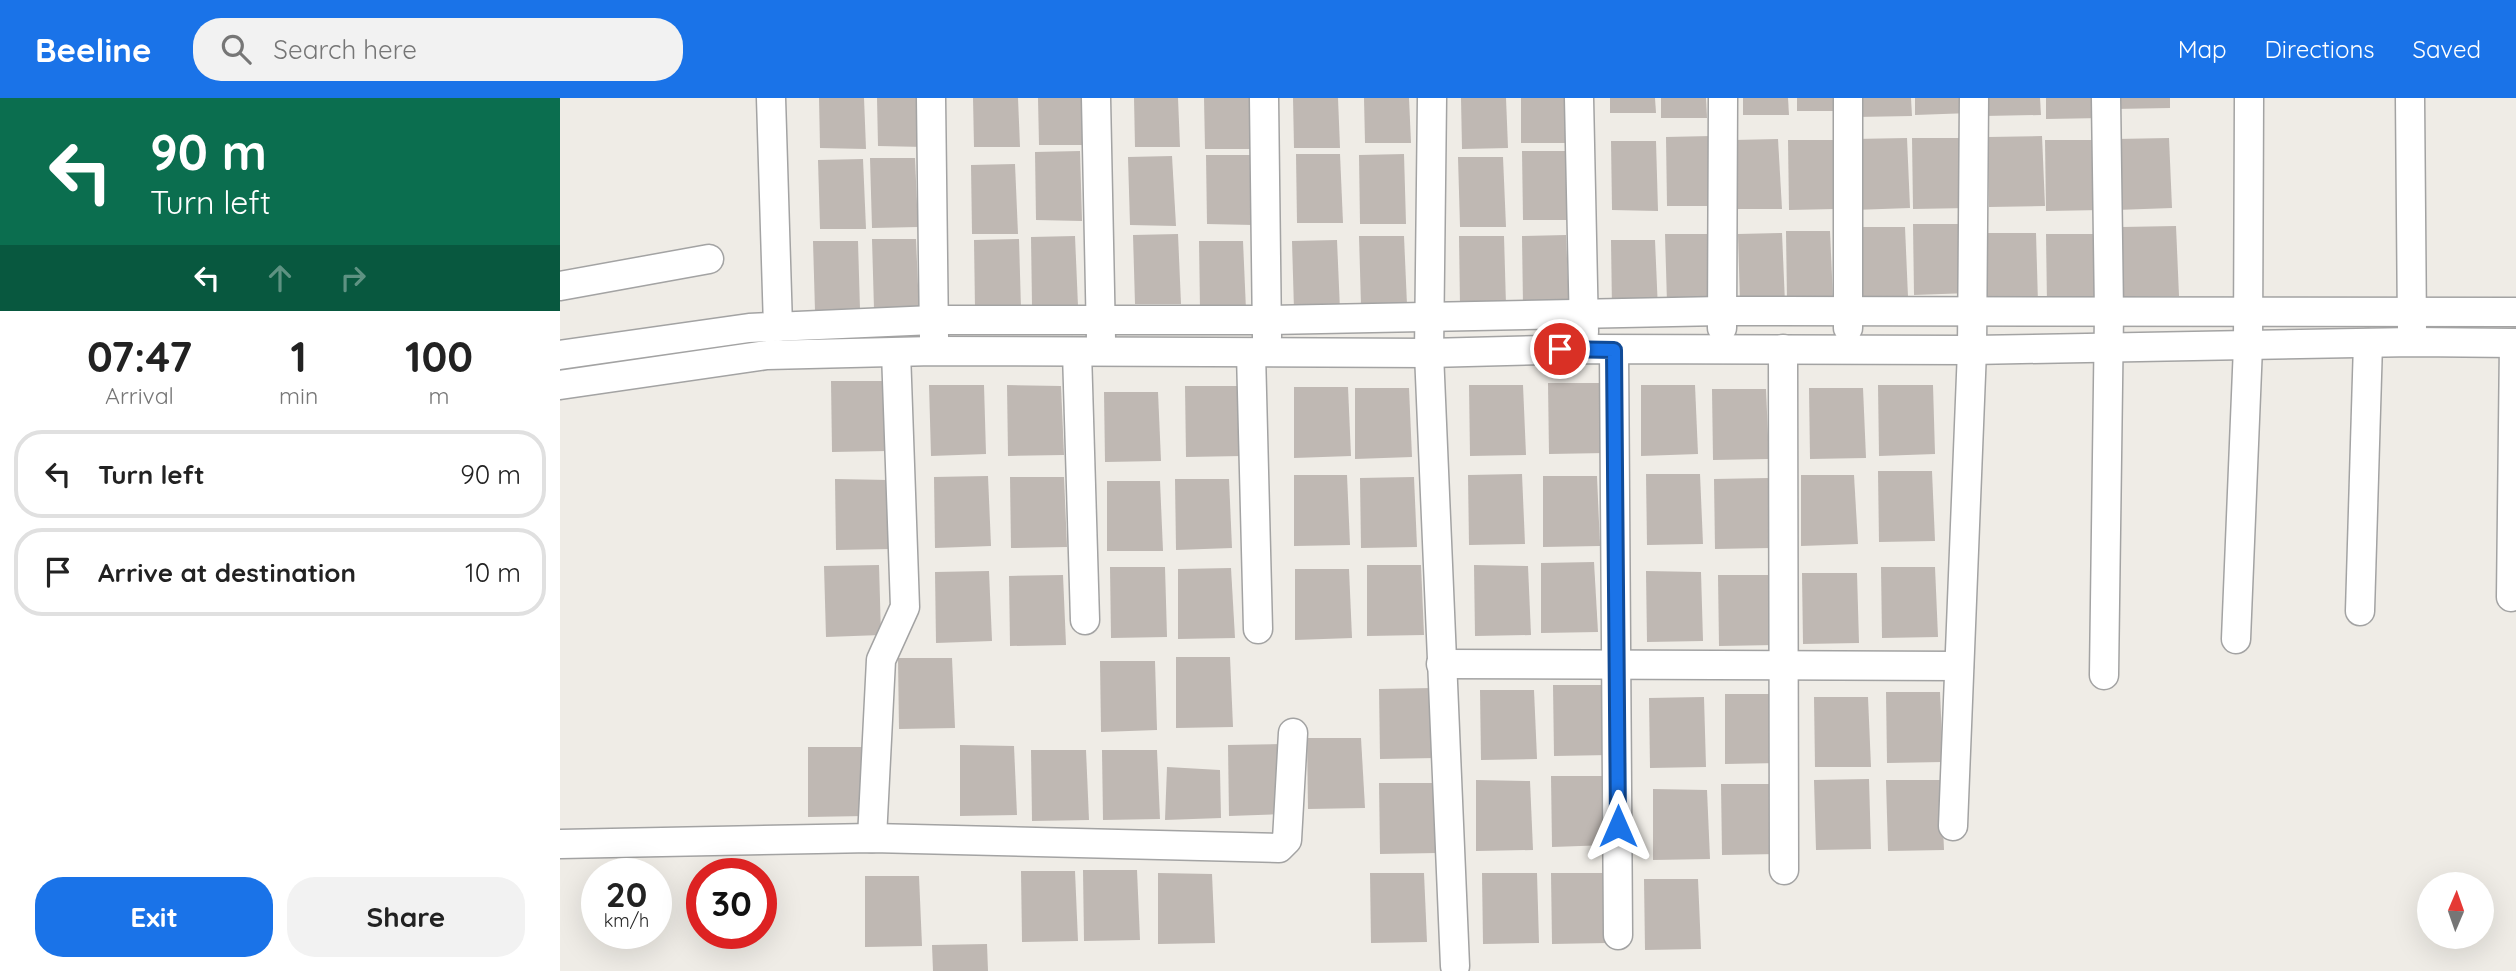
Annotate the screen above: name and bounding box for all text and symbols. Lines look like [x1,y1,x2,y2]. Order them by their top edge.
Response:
search box [193,18,683,81]
text: Beeline [35,29,151,70]
icon: search [217,30,255,68]
text: Search here [273,33,417,66]
text: Map [2178,34,2227,64]
text: Directions [2265,34,2375,64]
text: Saved [2413,34,2481,64]
text: 90 m [150,121,267,182]
icon: left [35,126,126,217]
text: Turn left [150,182,271,222]
icon: left [188,259,226,297]
icon: ahead [261,259,299,297]
icon: right [334,259,372,297]
pin [1530,319,1590,379]
text: 07:47 [87,330,192,383]
text: 1 [290,330,307,383]
text: 100 [405,330,473,383]
icon: arrive [1541,330,1579,368]
text: Arrival [105,381,174,410]
text: min [279,381,318,410]
text: m [429,381,450,410]
icon: left [39,455,77,493]
text: Turn left [98,458,205,491]
text: 90 m [460,458,521,491]
icon: arrive [39,553,77,591]
text: Arrive at destination [98,556,356,589]
text: 10 m [465,556,521,589]
position arrow [1581,789,1655,863]
speed limit sign: 30 [686,858,777,949]
text: 20 [606,872,647,916]
north arrow [2417,872,2494,948]
map controls [2417,872,2494,949]
button: Exit [35,877,273,957]
button: Share [287,877,525,957]
text: km/h [604,909,649,932]

